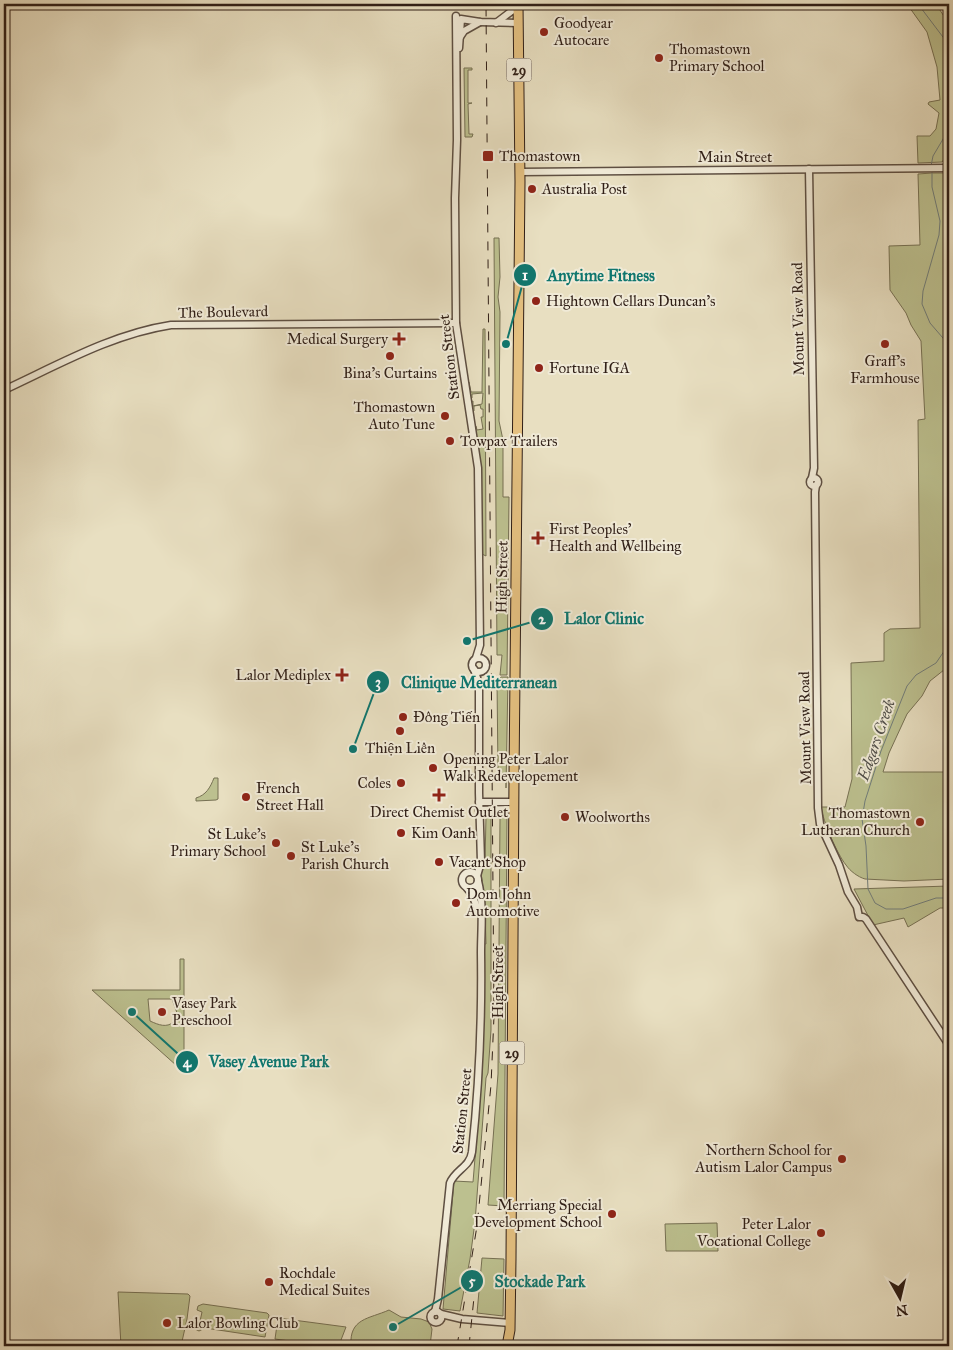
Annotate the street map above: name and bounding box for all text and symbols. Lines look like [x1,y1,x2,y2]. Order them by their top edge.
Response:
place label: Goodyear Autocare [553,14,613,49]
marker: Goodyear Autocare [538,26,550,38]
place label: Thomastown Primary School [669,40,766,75]
marker: Thomastown Primary School [653,52,665,64]
road number: 29 [506,58,532,82]
place label: Thomastown [499,147,580,165]
street label: Main Street [698,148,773,166]
marker: Thomastown [481,149,495,163]
place label: Australia Post [541,180,628,198]
marker: Australia Post [526,183,538,195]
callout: Anytime Fitness [512,260,665,291]
street label: Mount View Road [788,262,808,376]
text: 1 [522,266,528,284]
text: Anytime Fitness [546,266,655,286]
place label: Hightown Cellars Duncan's [546,292,716,310]
marker: Hightown Cellars Duncan's [530,295,542,307]
street label: The Boulevard [178,302,269,322]
street label: Station Street [435,313,463,401]
place label: Medical Surgery [287,330,389,348]
marker: Medical Surgery [392,332,406,346]
marker: Graff's Farmhouse [879,338,891,350]
marker: Bina's Curtains [384,350,396,362]
place label: Graff's Farmhouse [850,352,920,387]
place label: Fortune IGA [549,359,630,377]
marker: Fortune IGA [533,362,545,374]
place label: Bina's Curtains [343,364,437,382]
place label: Thomastown Auto Tune [354,398,435,433]
marker: Thomastown Auto Tune [439,410,451,422]
place label: Towpax Trailers [460,432,558,450]
marker: Towpax Trailers [444,435,456,447]
place label: First Peoples' Health and Wellbeing [549,520,682,555]
marker: First Peoples' Health and Wellbeing [531,531,545,545]
street label: High Street [492,540,512,614]
callout: Lalor Clinic [529,603,654,634]
text: Lalor Clinic [564,609,644,628]
text: 2 [538,610,546,628]
place label: Lalor Mediplex [236,666,331,684]
callout: Clinique Mediterranean [366,666,567,697]
marker: Lalor Mediplex [335,668,349,682]
street label: Mount View Road [795,671,815,785]
text: 3 [375,673,381,692]
text: Clinique Mediterranean [401,673,557,693]
water label: Edgars Creek [853,697,899,784]
place label: Đông Tiến [413,708,480,726]
marker: Đông Tiến [397,711,409,723]
marker: Thiện Liên [394,725,406,737]
place label: Thiện Liên [365,739,435,757]
place label: Opening Peter Lalor Walk Redevelopement [443,750,579,785]
marker: Opening Peter Lalor Walk Redevelopement [427,762,439,774]
place label: Coles [357,774,391,792]
marker: Coles [395,777,407,789]
place label: French Street Hall [256,779,325,814]
marker: Direct Chemist Outlet [433,789,445,801]
marker: French Street Hall [240,791,252,803]
place label: Direct Chemist Outlet [370,803,509,821]
place label: Thomastown Lutheran Church [801,804,911,839]
place label: Woolworths [575,808,650,826]
marker: Woolworths [559,811,571,823]
marker: Thomastown Lutheran Church [914,816,926,828]
place label: Kim Oanh [411,824,476,842]
place label: St Luke's Primary School [170,825,267,860]
marker: Kim Oanh [395,827,407,839]
marker: St Luke's Primary School [270,837,282,849]
place label: St Luke's Parish Church [301,838,390,873]
marker: St Luke's Parish Church [285,850,297,862]
place label: Vacant Shop [448,853,526,871]
marker: Vacant Shop [433,856,445,868]
place label: Dom John Automotive [465,885,540,920]
marker: Dom John Automotive [450,897,462,909]
street label: High Street [489,945,507,1018]
place label: Vasey Park Preschool [171,994,237,1029]
marker: Vasey Park Preschool [156,1006,168,1018]
road number: 29 [500,1042,524,1064]
callout: Vasey Avenue Park [174,1046,340,1077]
text: Vasey Avenue Park [208,1052,330,1072]
text: 4 [183,1053,192,1072]
street label: Station Street [449,1067,476,1155]
place label: Northern School for Autism Lalor Campus [694,1141,832,1176]
marker: Northern School for Autism Lalor Campus [836,1153,848,1165]
place label: Merriang Special Development School [474,1196,603,1231]
marker: Merriang Special Development School [606,1208,618,1220]
place label: Peter Lalor Vocational College [696,1215,811,1250]
marker: Peter Lalor Vocational College [815,1227,827,1239]
place label: Rochdale Medical Suites [279,1264,370,1299]
callout: Stockade Park [460,1266,596,1297]
text: 5 [469,1272,476,1290]
text: Stockade Park [494,1272,586,1291]
north arrow [876,1272,926,1322]
marker: Rochdale Medical Suites [263,1276,275,1288]
text: N [895,1301,909,1320]
place label: Lalor Bowling Club [177,1314,298,1332]
marker: Lalor Bowling Club [161,1317,173,1329]

